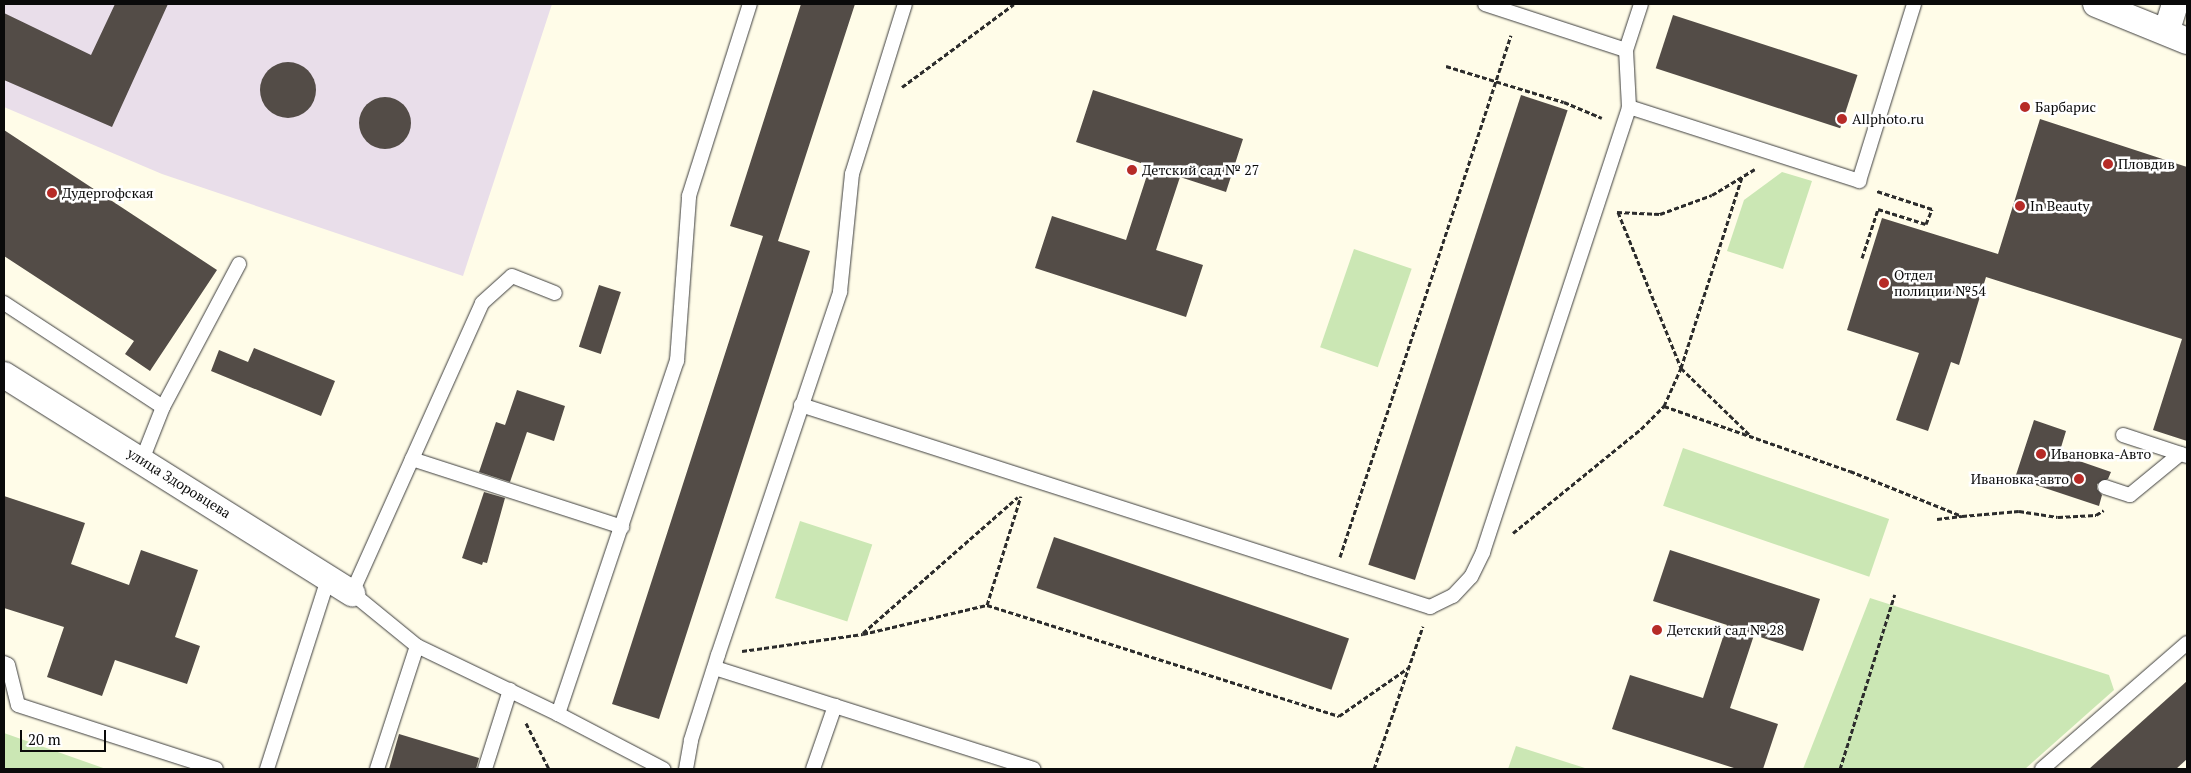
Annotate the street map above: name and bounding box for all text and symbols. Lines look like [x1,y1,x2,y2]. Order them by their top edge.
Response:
place label: Барбарис [2035,99,2096,115]
marker: Барбарис [2019,101,2031,113]
place label: Allphoto.ru [1852,111,1924,127]
marker: Allphoto.ru [1836,113,1848,125]
place label: Пловдив [2118,156,2175,172]
marker: Пловдив [2102,158,2114,170]
place label: Детский сад № 27 [1142,162,1259,178]
marker: Детский сад № 27 [1126,164,1138,176]
place label: Дудергофская [62,185,153,201]
marker: Дудергофская [46,187,58,199]
place label: In Beauty [2030,198,2090,214]
marker: In Beauty [2014,200,2026,212]
place label: Отдел полиции №54 [1894,267,1986,300]
marker: Отдел полиции №54 [1878,277,1890,289]
street label: улица Здоровцева [124,444,234,522]
place label: Ивановка-Авто [2051,446,2151,462]
marker: Ивановка-Авто [2035,448,2047,460]
place label: Ивановка-авто [1971,471,2069,487]
marker: Ивановка-авто [2073,473,2085,485]
place label: Детский сад № 28 [1667,622,1784,638]
marker: Детский сад № 28 [1651,624,1663,636]
scale bar [22,720,109,752]
text: 20 m [28,729,61,749]

